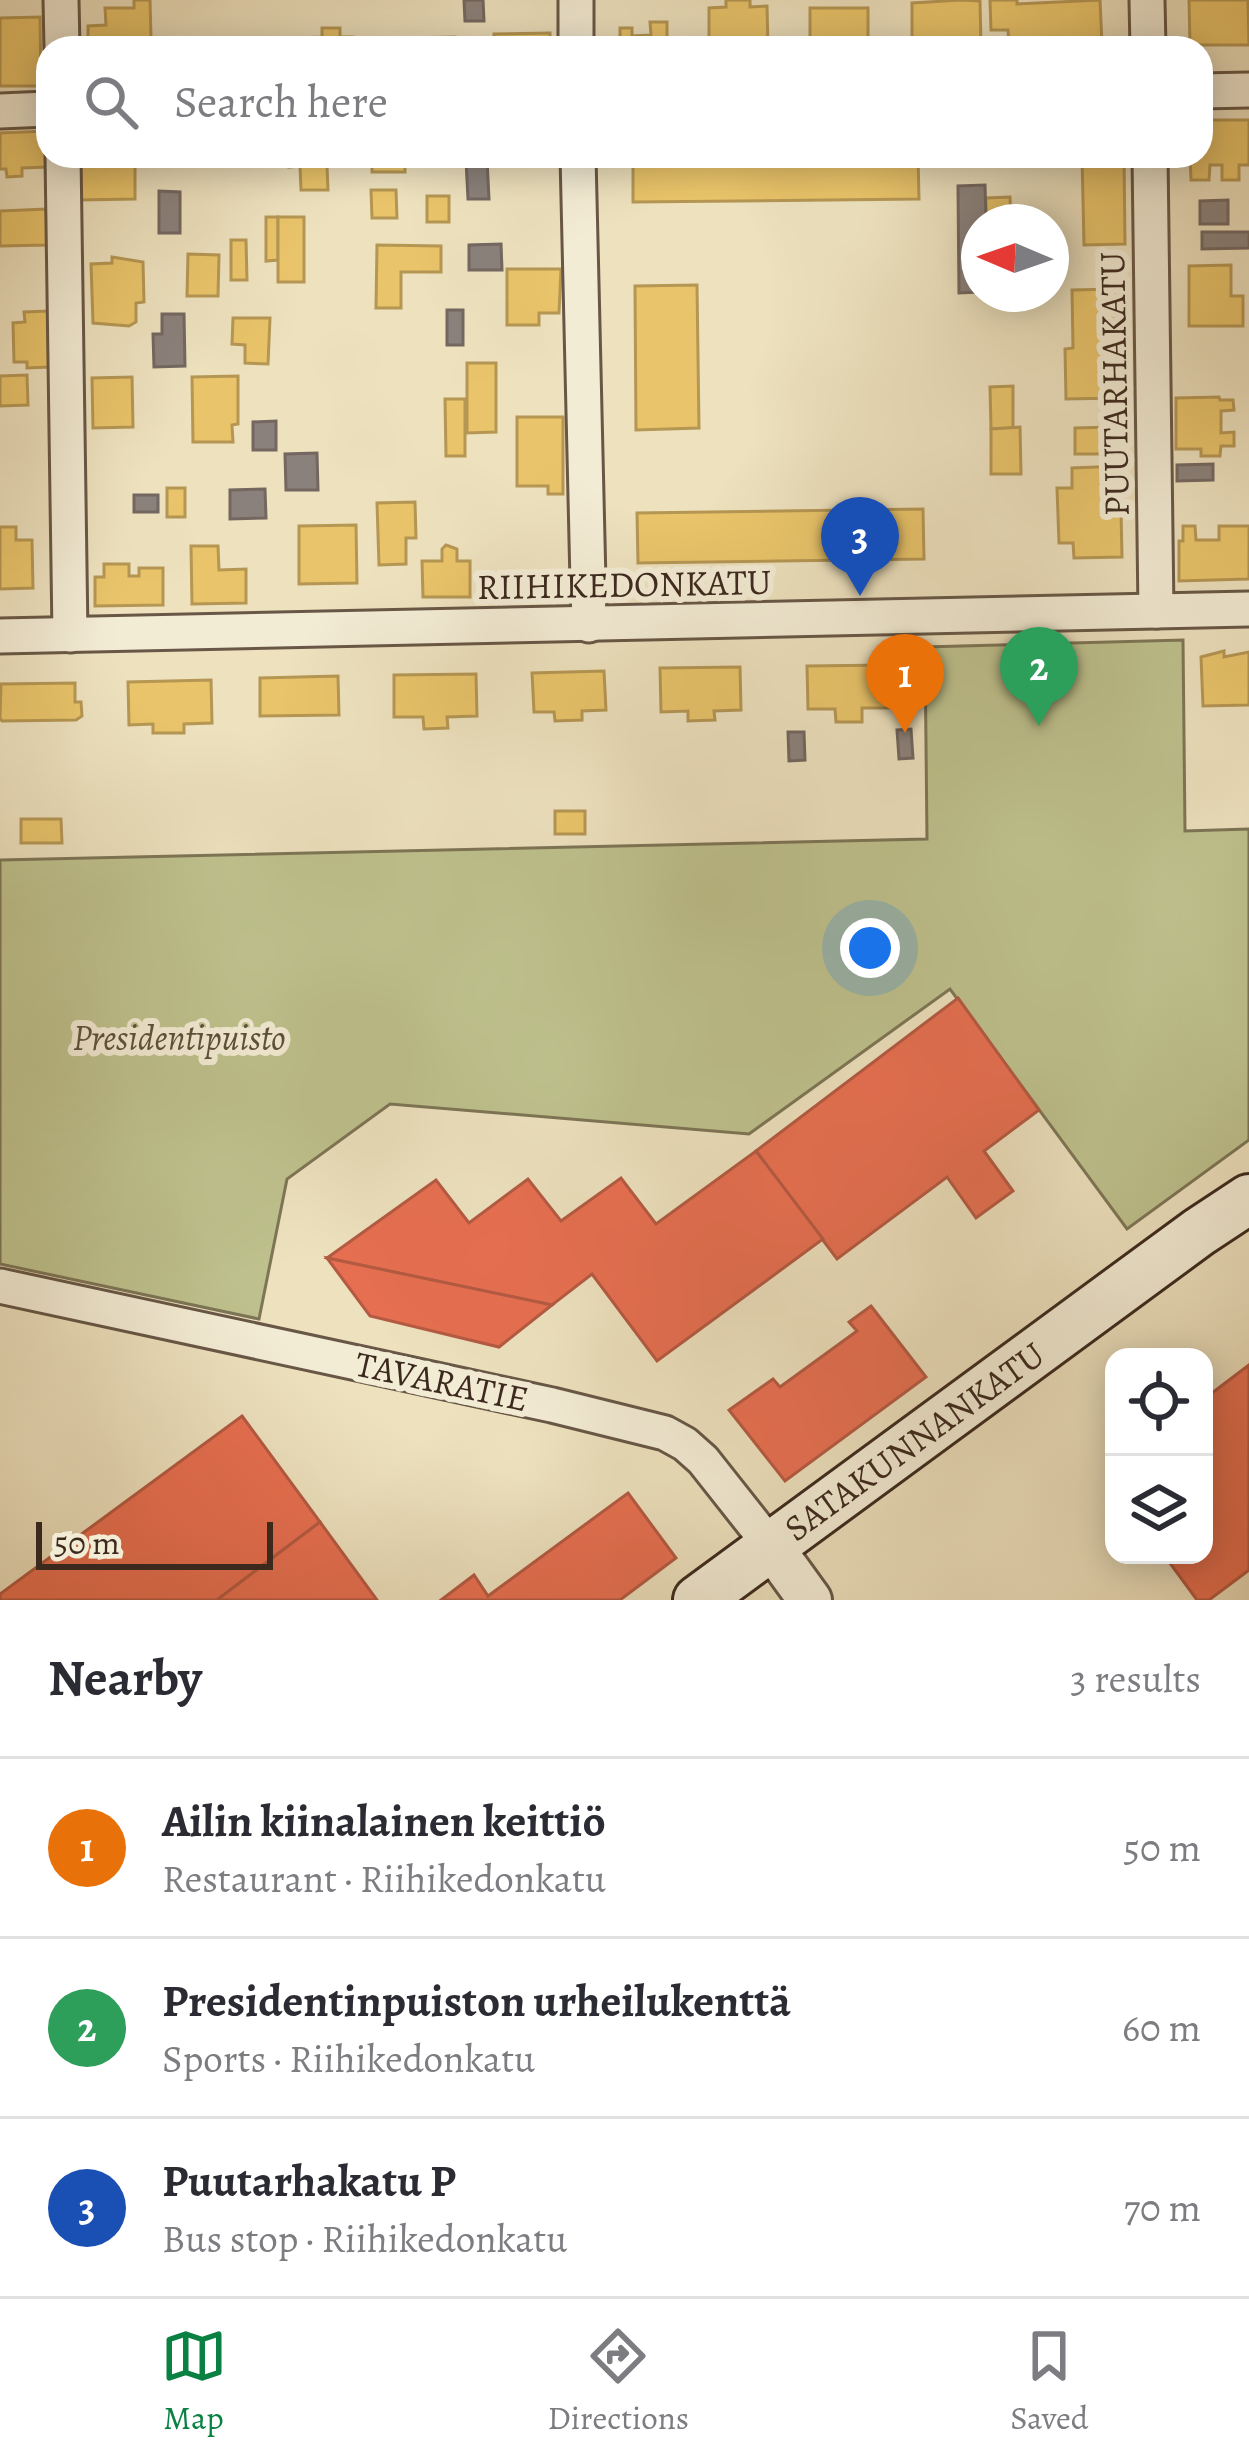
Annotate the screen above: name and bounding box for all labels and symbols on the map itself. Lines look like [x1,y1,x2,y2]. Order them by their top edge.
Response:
north arrow [961,204,1069,312]
street label: PUUTARHAKATU [1087,251,1141,517]
pin: 3 [821,497,899,596]
street label: RIIHIKEDONKATU [476,557,772,611]
pin: 2 [1000,627,1078,726]
pin: 1 [866,634,944,733]
your location [840,918,900,978]
park label: Presidentipuisto [72,1013,286,1062]
street label: SATAKUNNANKATU [774,1330,1054,1552]
street label: TAVARATIE [351,1339,533,1423]
scale bar [36,1516,273,1569]

